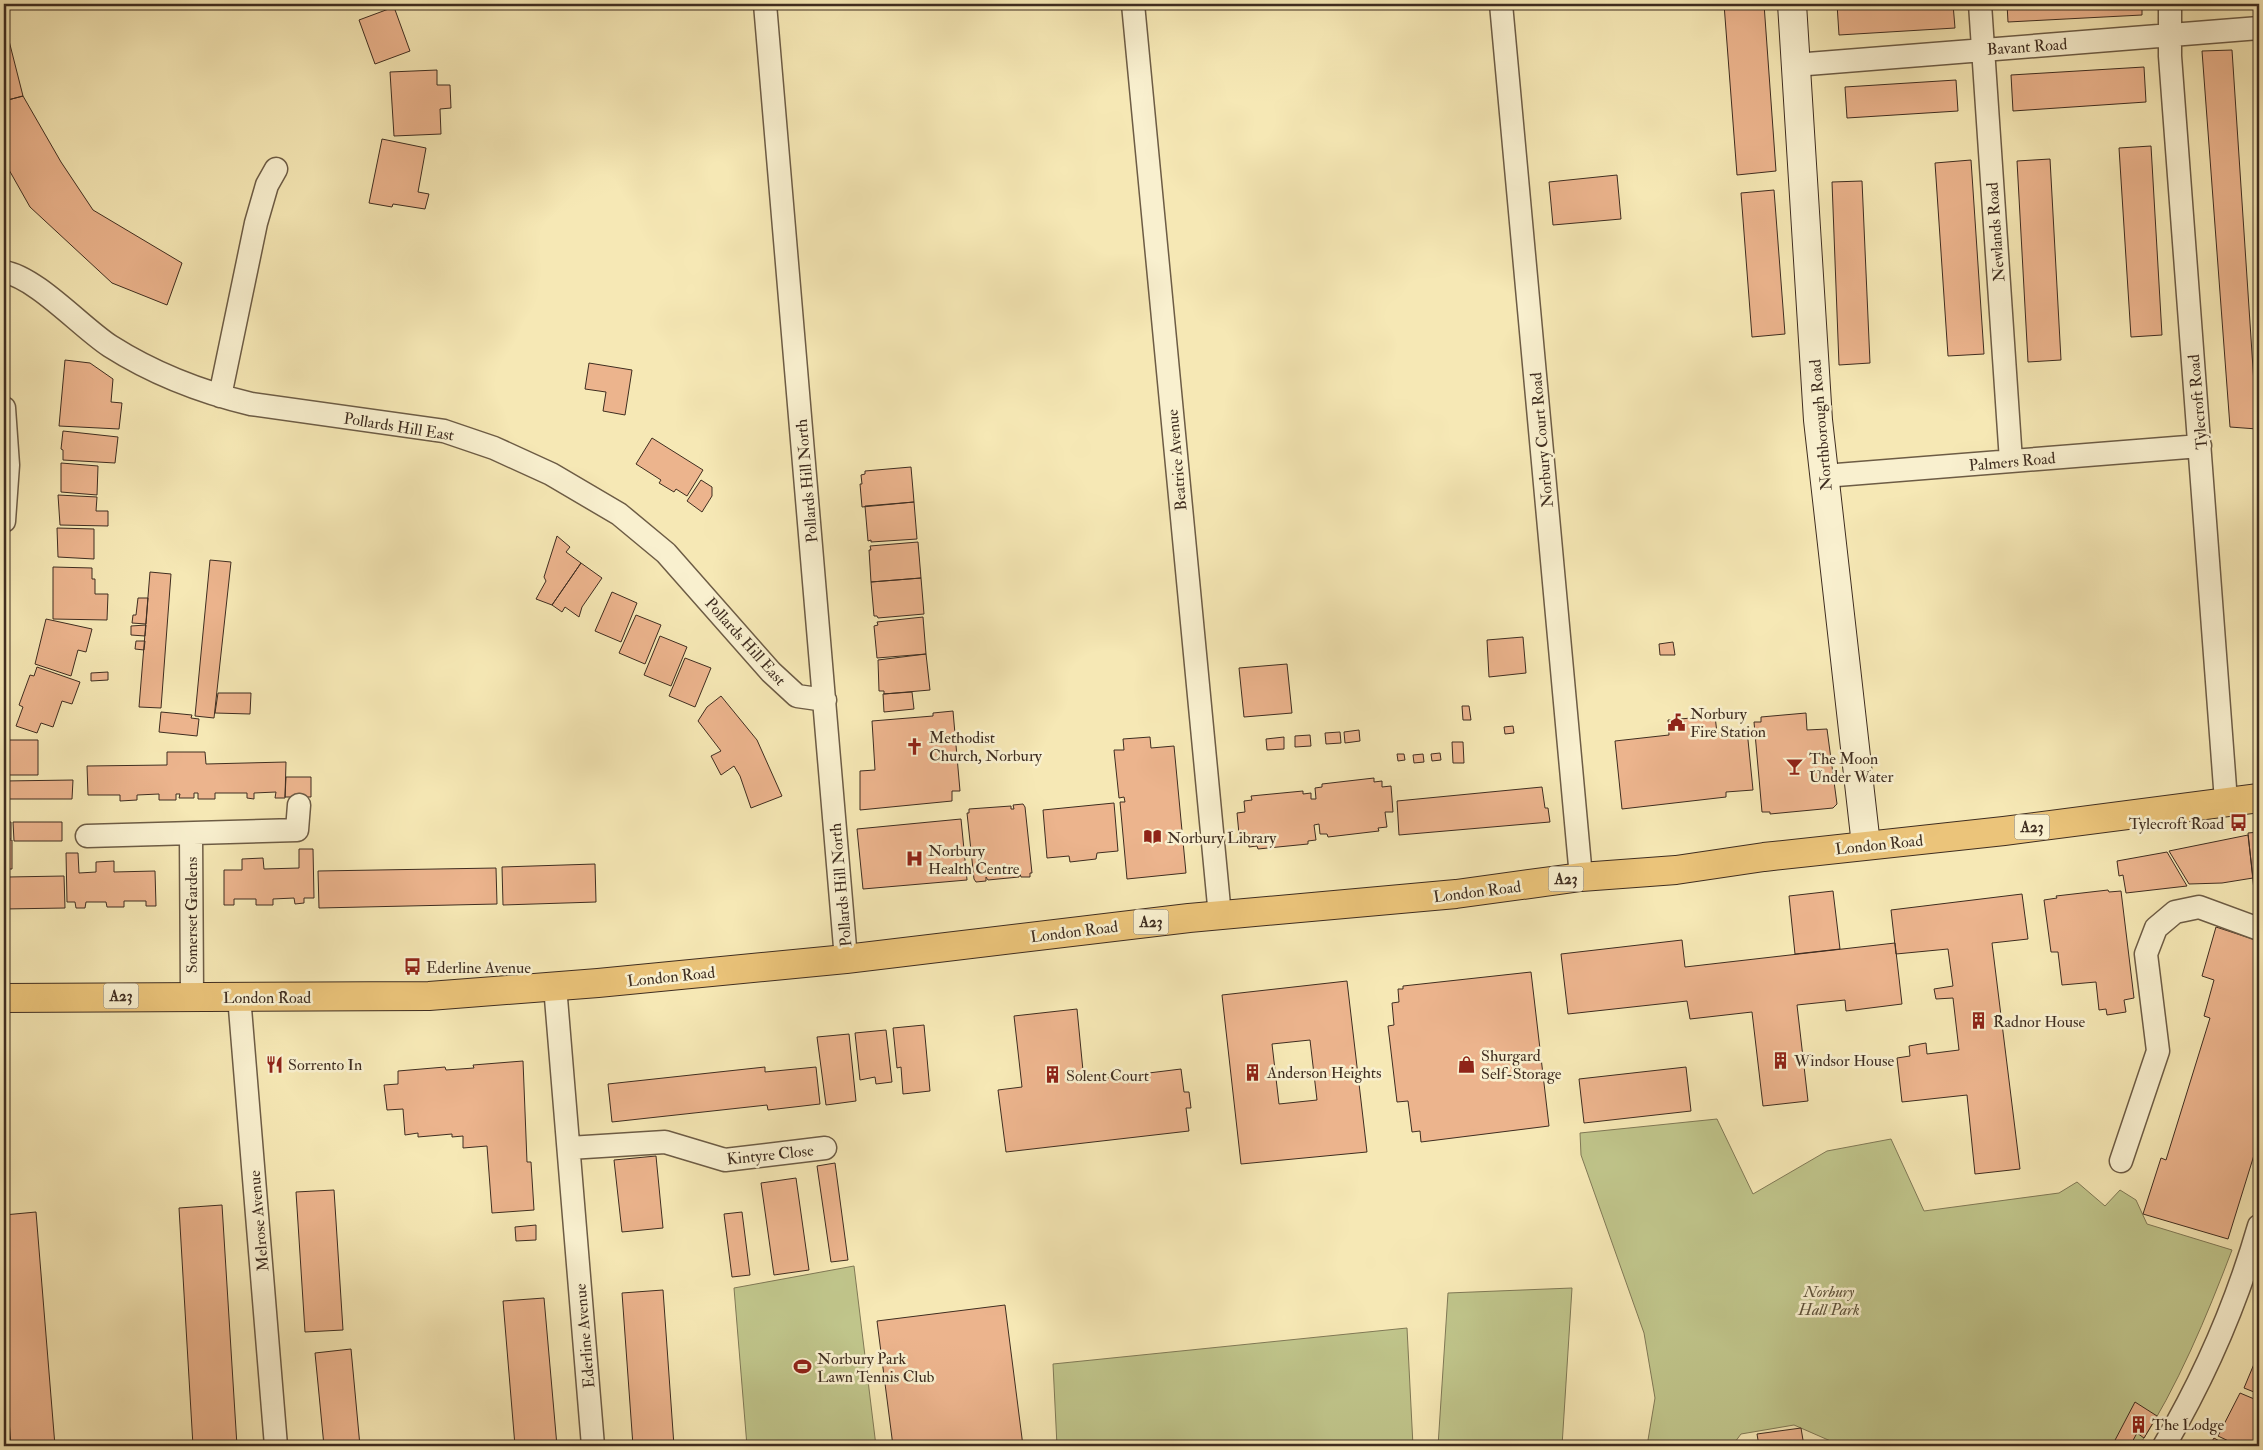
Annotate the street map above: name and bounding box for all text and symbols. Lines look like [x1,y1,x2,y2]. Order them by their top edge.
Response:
street label: Bavant Road [1986,34,2068,60]
street label: Newlands Road [1983,181,2009,282]
street label: Tylecroft Road [2184,353,2212,450]
street label: Northborough Road [1805,358,1837,491]
street label: Norbury Court Road [1526,371,1558,508]
street label: Pollards Hill East [342,408,456,446]
street label: Beatrice Avenue [1163,408,1191,512]
street label: Pollards Hill North [792,418,822,544]
street label: Palmers Road [1968,448,2056,476]
street label: Pollards Hill East [700,594,790,690]
place label: Norbury Fire Station [1690,704,1766,742]
public building icon: Norbury Fire Station [1666,712,1686,732]
place label: Methodist Church, Norbury [929,728,1043,766]
church icon: Methodist Church, Norbury [905,736,925,756]
place label: The Moon Under Water [1809,749,1893,787]
bar icon: The Moon Under Water [1785,757,1805,777]
bus stop icon: Tylecroft Road [2228,813,2248,833]
road number: A23 [2014,814,2050,840]
place label: Tylecroft Road [2129,814,2224,834]
street label: Pollards Hill North [826,822,856,948]
library icon: Norbury Library [1143,827,1163,847]
place label: Norbury Library [1167,828,1277,848]
street label: London Road [1834,830,1924,860]
place label: Norbury Health Centre [928,841,1020,879]
hospital icon: Norbury Health Centre [904,849,924,869]
street label: Somerset Gardens [182,857,202,973]
road number: A23 [1548,866,1584,892]
street label: London Road [1432,877,1522,907]
road number: A23 [1134,910,1168,934]
street label: London Road [1029,917,1119,947]
bus stop icon: Ederline Avenue [402,957,422,977]
place label: Ederline Avenue [426,958,531,978]
street label: London Road [626,962,716,992]
road number: A23 [104,984,138,1008]
street label: London Road [223,988,311,1008]
building icon: Radnor House [1969,1011,1989,1031]
place label: Radnor House [1993,1012,2086,1032]
place label: Shurgard Self-Storage [1481,1046,1562,1084]
building icon: Windsor House [1770,1050,1790,1070]
place label: Windsor House [1793,1051,1895,1071]
restaurant icon: Sorrento In [264,1054,284,1074]
shop icon: Shurgard Self-Storage [1457,1054,1477,1074]
place label: Sorrento In [288,1055,362,1075]
building icon: Anderson Heights [1243,1062,1263,1082]
place label: Anderson Heights [1266,1063,1381,1083]
building icon: Solent Court [1042,1065,1062,1085]
place label: Solent Court [1066,1066,1149,1086]
street label: Kintyre Close [726,1140,815,1170]
street label: Melrose Avenue [245,1169,273,1272]
street label: Ederline Avenue [570,1282,600,1389]
park label: Norbury Hall Park [1797,1282,1860,1320]
place label: Norbury Park Lawn Tennis Club [817,1349,935,1387]
sports icon: Norbury Park Lawn Tennis Club [793,1357,813,1377]
building icon: The Lodge [2128,1414,2148,1434]
place label: The Lodge [2152,1415,2224,1435]

